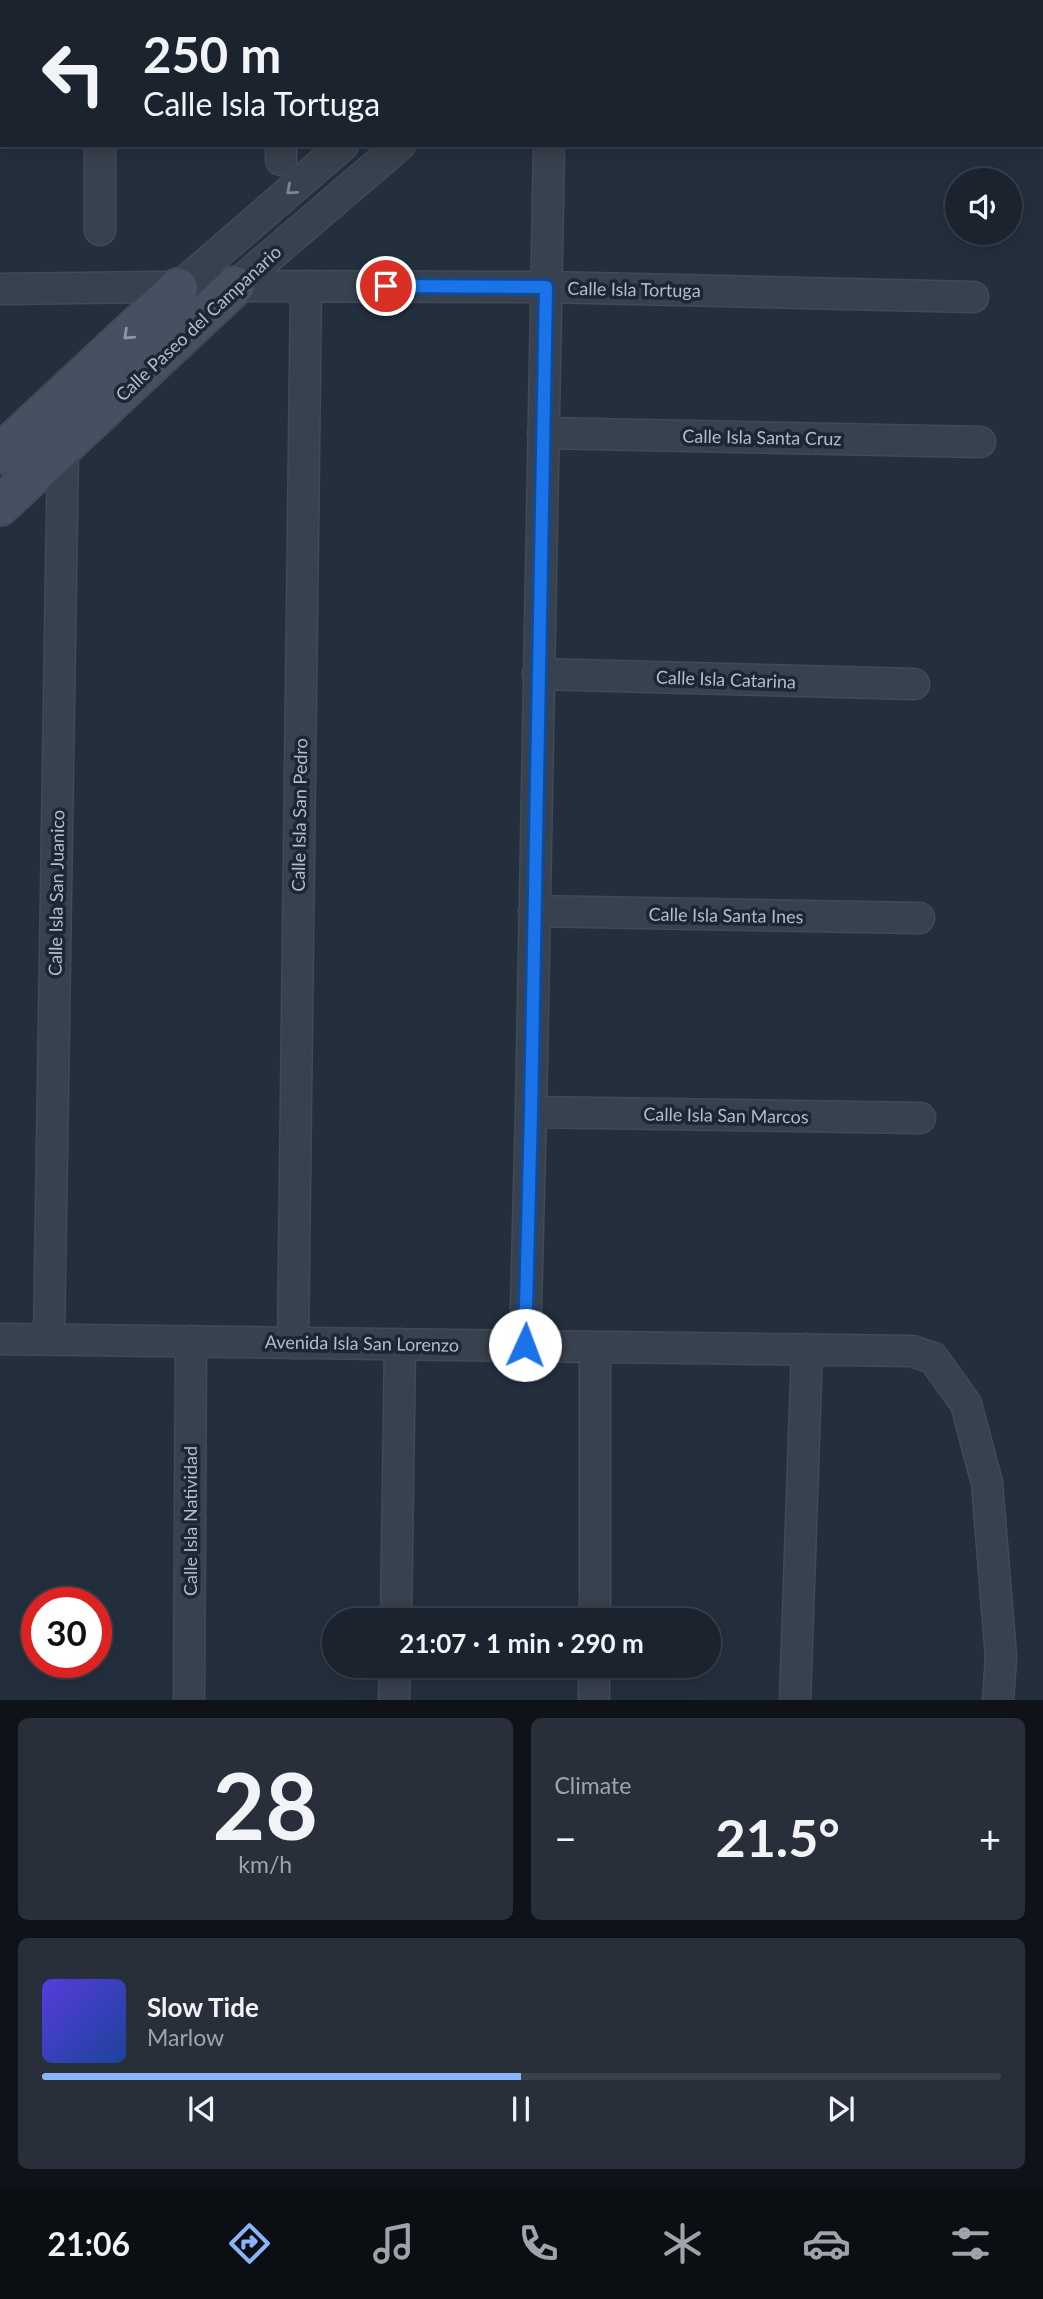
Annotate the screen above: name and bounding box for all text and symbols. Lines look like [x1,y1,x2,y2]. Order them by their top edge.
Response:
text: 250 m [143,25,281,83]
icon: left [28,28,119,119]
text: Calle Isla Tortuga [143,84,380,123]
map controls [945,168,1022,245]
button: sound [945,168,1022,245]
one-way arrow [286,182,299,194]
street label: Calle Paseo del Campanario [111,240,285,406]
pin [356,256,416,316]
icon: arrive [367,267,405,305]
street label: Calle Isla Tortuga [567,277,701,301]
one-way arrow [123,326,136,339]
street label: Calle Isla Santa Cruz [682,425,842,449]
street label: Calle Isla Catarina [656,666,796,692]
street label: Calle Isla San Pedro [287,738,311,892]
street label: Calle Isla San Juanico [44,810,68,976]
street label: Calle Isla Santa Ines [648,903,804,927]
street label: Calle Isla San Marcos [643,1103,809,1127]
position arrow [488,1308,562,1382]
street label: Avenida Isla San Lorenzo [265,1330,459,1356]
street label: Calle Isla Natividad [179,1446,201,1596]
speed limit sign: 30 [21,1587,112,1678]
text: 21:07 · 1 min · 290 m [399,1627,644,1659]
text: 28 [212,1750,318,1859]
text: Climate [555,1771,631,1799]
text: 21.5° [716,1806,840,1868]
text: − [555,1815,577,1861]
text: + [979,1815,1001,1861]
text: km/h [238,1850,292,1878]
text: Slow Tide [147,1991,259,2023]
text: Marlow [147,2023,224,2051]
icon: previous [183,2090,221,2128]
icon: pause [502,2090,540,2128]
icon: next [822,2090,860,2128]
icon: directions [225,2219,274,2268]
icon: music [369,2219,418,2268]
icon: phone [514,2219,563,2268]
icon: climate [658,2219,707,2268]
icon: car [802,2219,851,2268]
icon: filters [946,2219,995,2268]
text: 21:06 [48,2224,130,2263]

